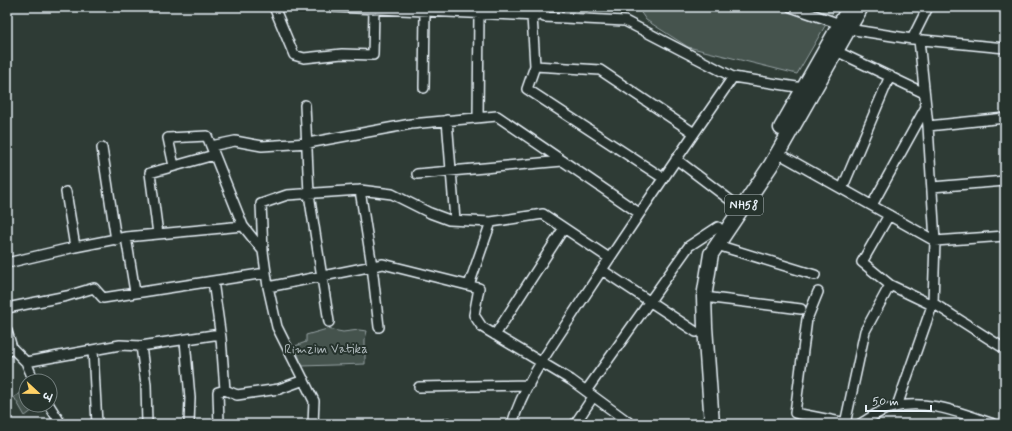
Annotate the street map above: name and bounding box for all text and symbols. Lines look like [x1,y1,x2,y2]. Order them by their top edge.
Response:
road number: NH58 [725,195,763,215]
park label: Rimzim Vatika [284,341,368,358]
north arrow [18,373,58,413]
scale bar [866,387,931,413]
text: उ [38,389,55,404]
text: 50 m [872,394,899,410]

